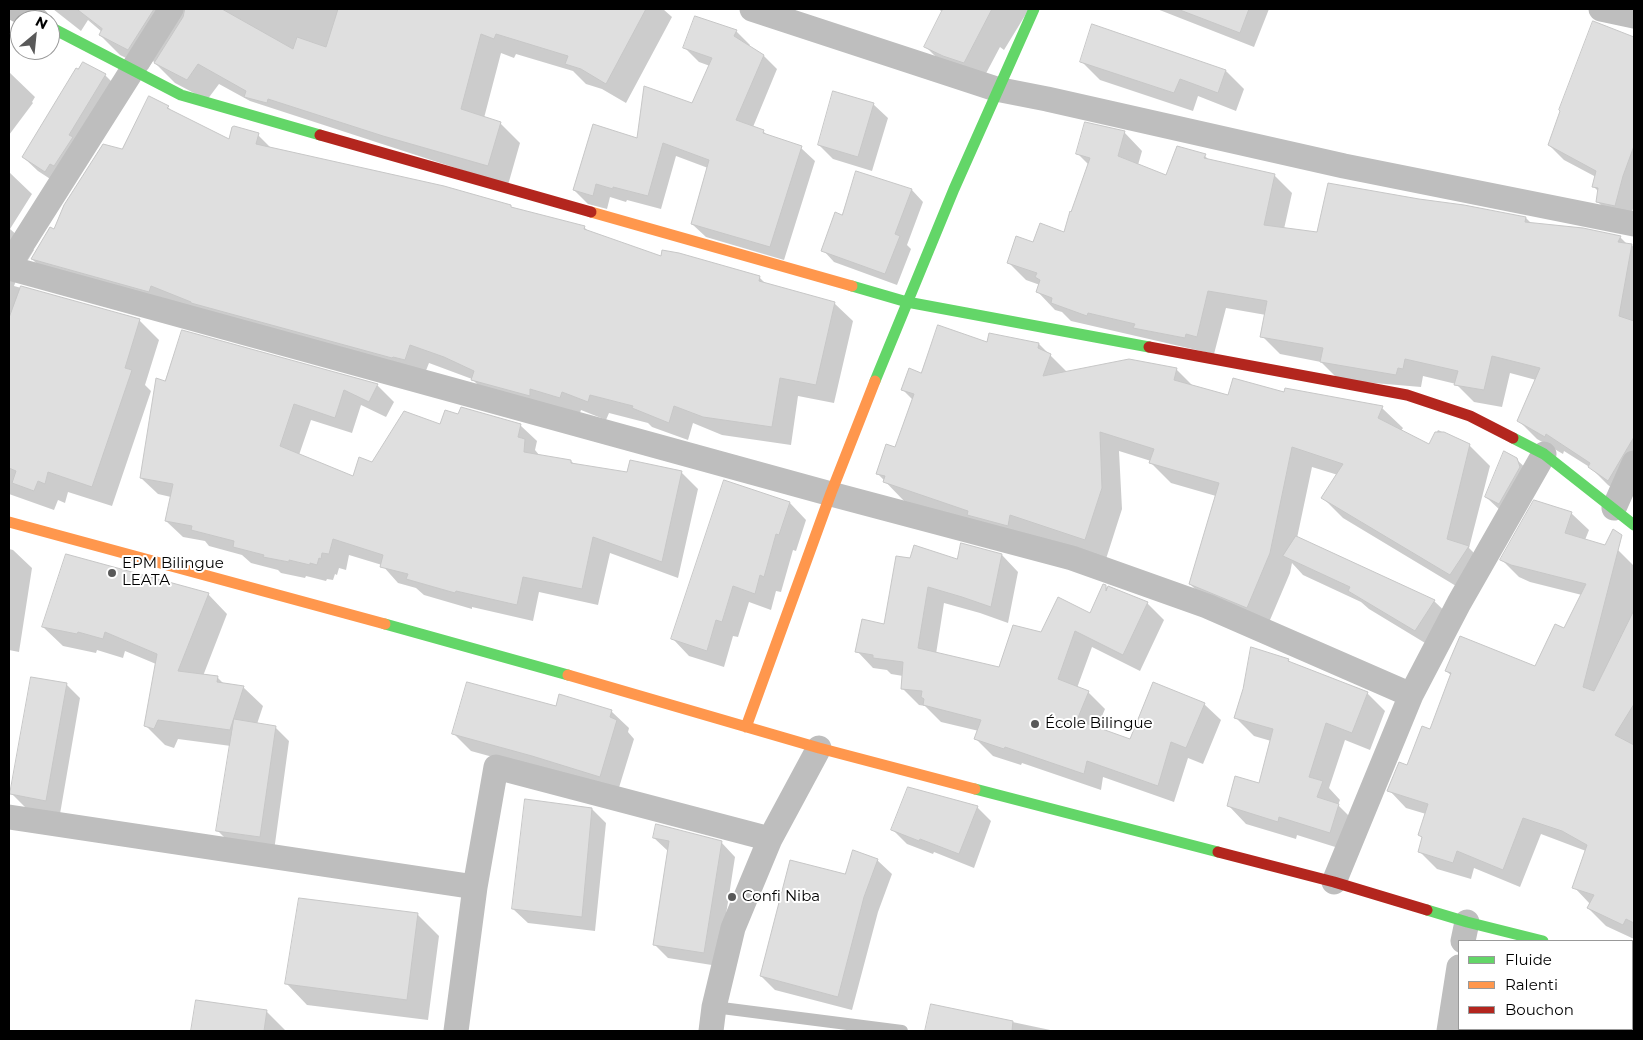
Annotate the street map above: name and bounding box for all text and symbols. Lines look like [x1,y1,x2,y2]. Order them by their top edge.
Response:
north arrow [10,10,60,60]
text: N [32,12,51,33]
place label: EPM Bilingue LEATA [122,555,224,590]
marker: EPM Bilingue LEATA [106,567,118,579]
place label: École Bilingue [1045,715,1153,733]
marker: École Bilingue [1029,718,1041,730]
place label: Confi Niba [742,888,820,906]
marker: Confi Niba [726,891,738,903]
legend [1458,940,1633,1030]
text: Fluide [1505,950,1552,969]
text: Ralenti [1505,975,1558,994]
text: Bouchon [1505,1000,1574,1019]

